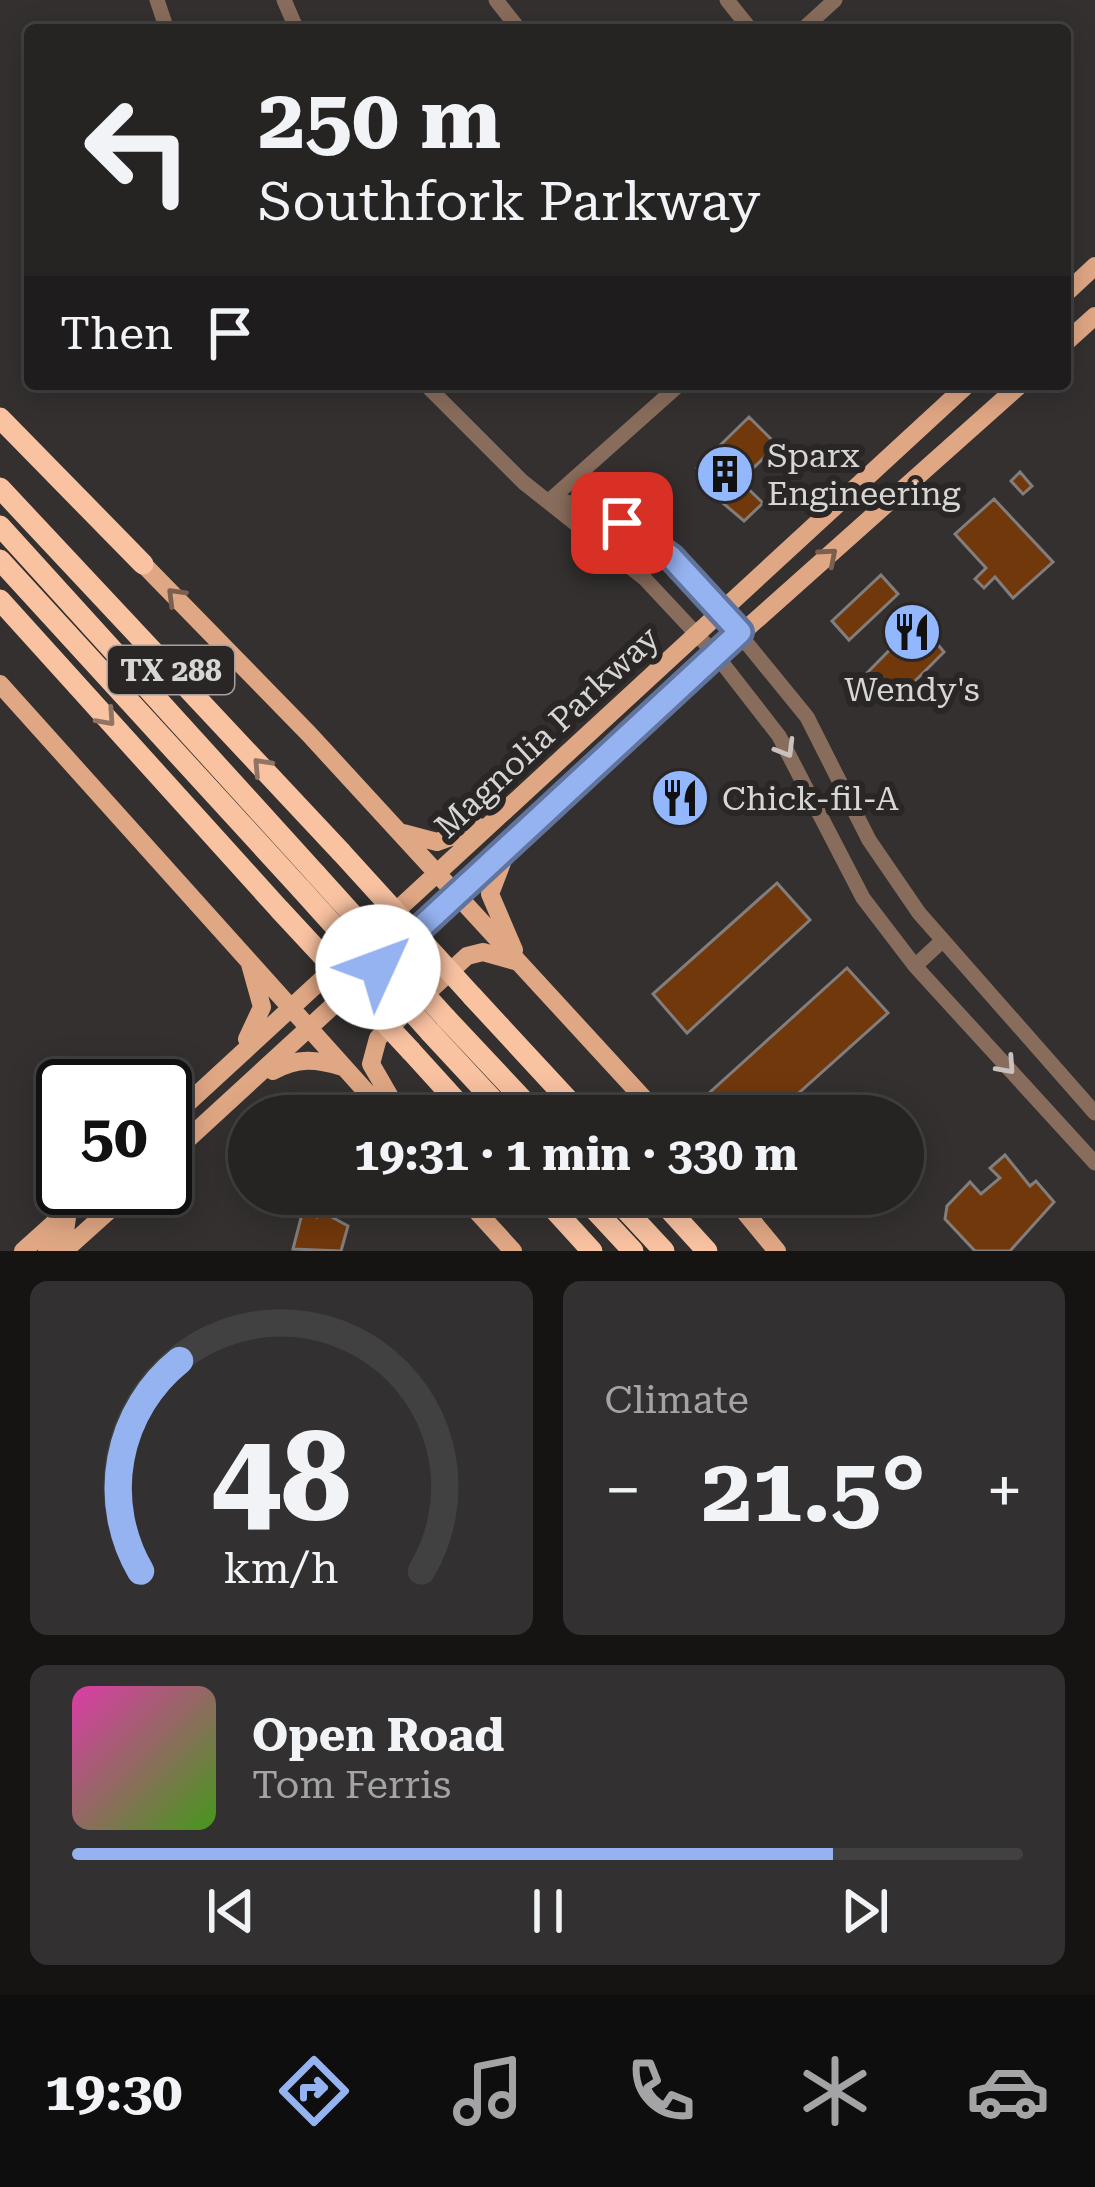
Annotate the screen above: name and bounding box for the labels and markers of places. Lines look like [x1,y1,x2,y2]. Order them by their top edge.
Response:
place label: Sparx Engineering [767,436,961,513]
building icon: Sparx Engineering [694,443,756,505]
pin [571,472,673,574]
restaurant icon: Wendy's [881,601,943,663]
place label: Wendy's [844,670,980,709]
restaurant icon: Chick-fil-A [649,767,711,829]
place label: Chick-fil-A [722,779,899,818]

